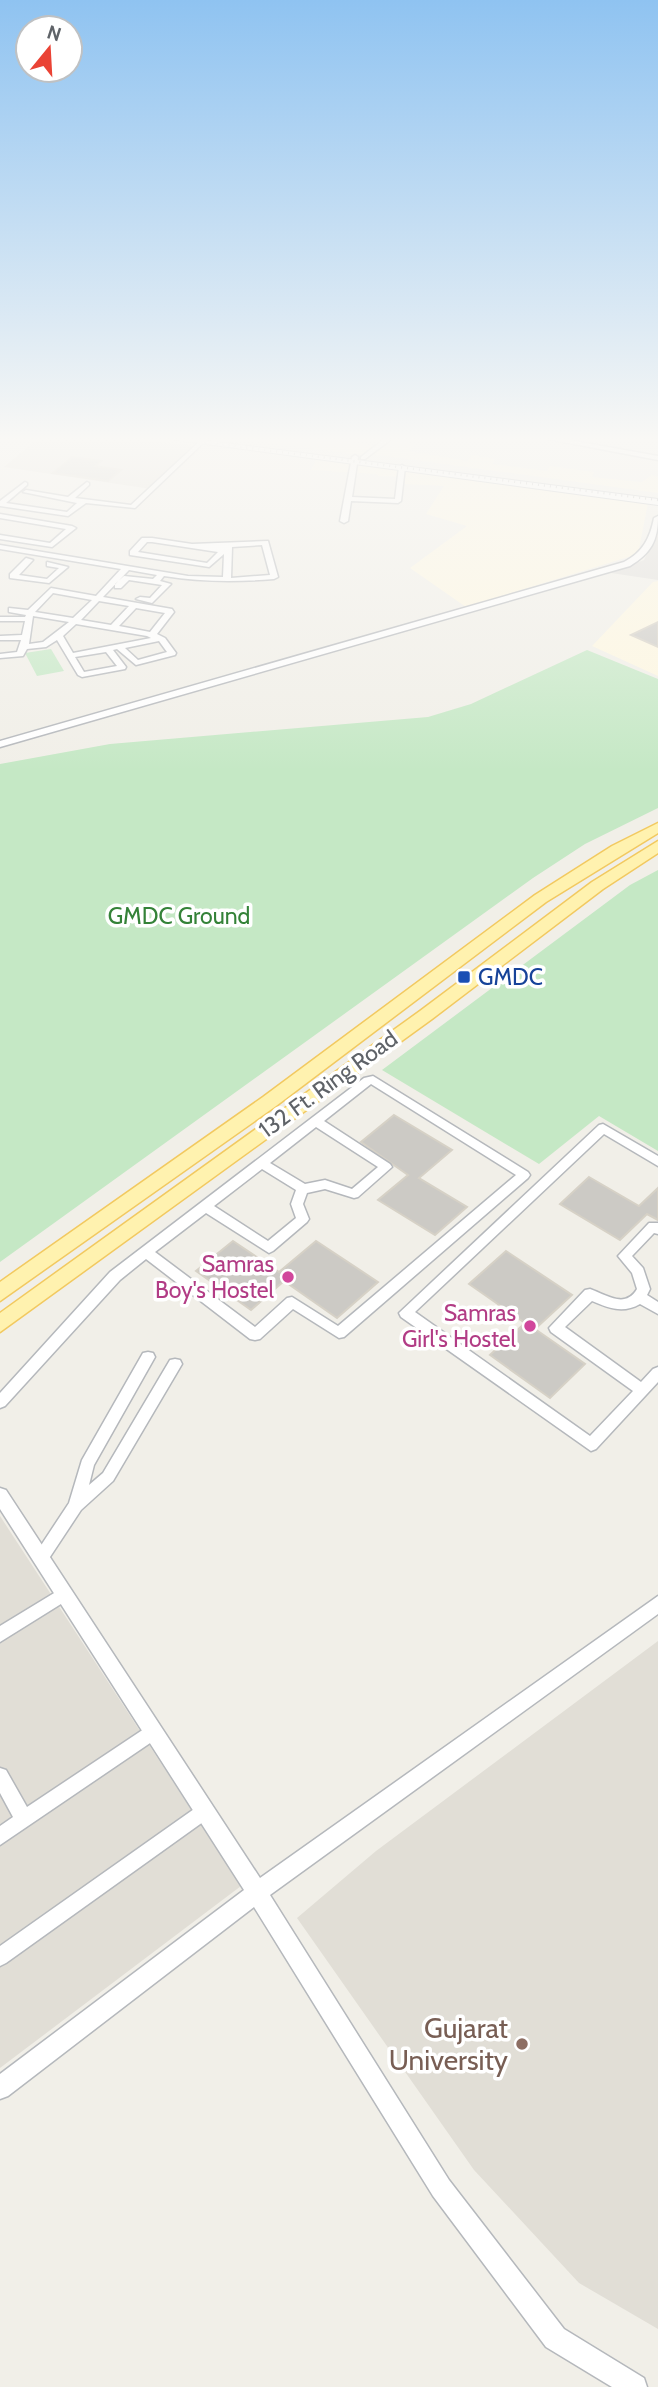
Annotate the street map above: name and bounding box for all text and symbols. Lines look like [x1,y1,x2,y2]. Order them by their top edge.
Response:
north arrow [14,14,84,84]
text: N [44,20,64,46]
park label: GMDC Ground [108,902,250,930]
place label: GMDC [478,963,543,991]
marker: GMDC [456,969,472,985]
street label: 132 Ft. Ring Road [253,1024,403,1144]
place label: Samras Boy's Hostel [155,1250,275,1304]
marker: Samras Boy's Hostel [280,1269,296,1285]
place label: Samras Girl's Hostel [402,1299,517,1353]
marker: Samras Girl's Hostel [522,1318,538,1334]
place label: Gujarat University [389,2011,508,2077]
marker: Gujarat University [514,2036,530,2052]

